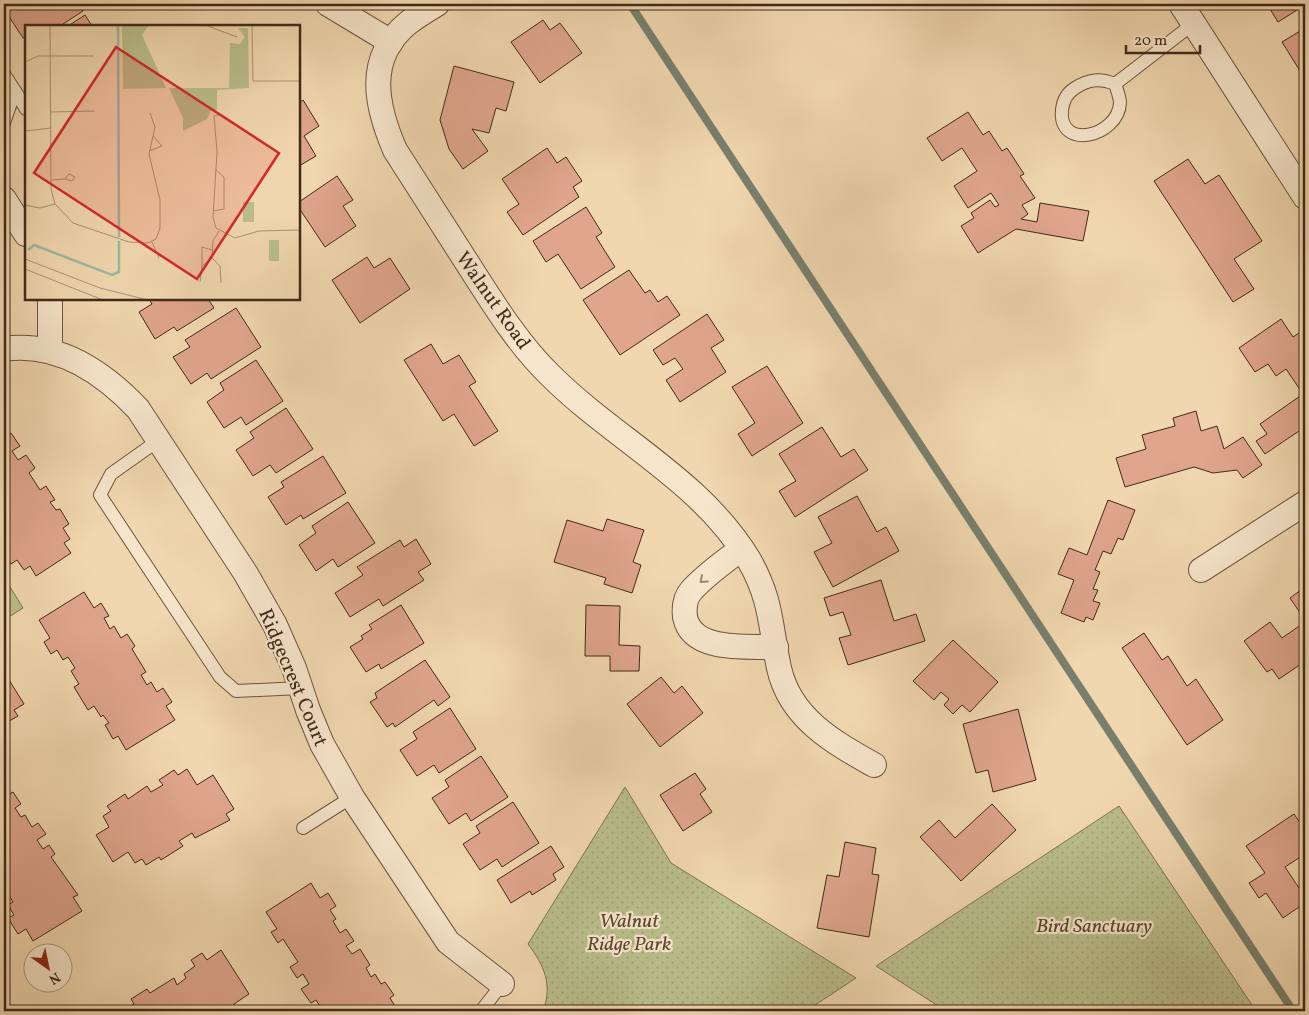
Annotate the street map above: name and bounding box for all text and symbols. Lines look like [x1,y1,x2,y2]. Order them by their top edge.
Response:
scale bar [1126,22,1200,54]
inset map [25,25,300,300]
text: 20 m [1134,31,1167,52]
street label: Walnut Road [448,246,537,356]
one-way arrow [700,574,709,583]
street label: Ridgecrest Court [250,604,334,751]
park label: Walnut Ridge Park [587,908,671,959]
park label: Bird Sanctuary [1036,913,1152,941]
north arrow [22,942,72,992]
text: N [45,967,64,988]

